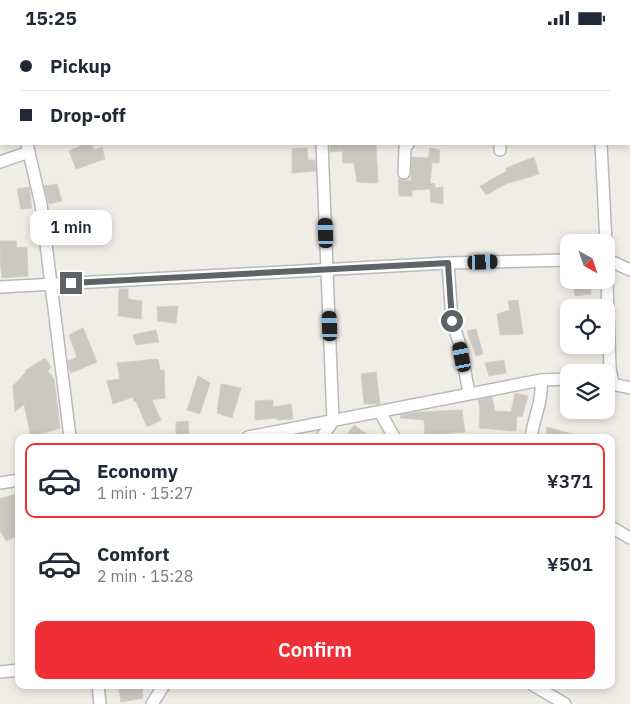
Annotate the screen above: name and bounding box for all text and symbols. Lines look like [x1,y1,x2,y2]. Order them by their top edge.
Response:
text: 15:25 [25,6,77,30]
text: Pickup [50,54,111,78]
text: Drop-off [50,103,126,127]
callout: 1 min [30,211,112,245]
text: 1 min [50,217,92,237]
car [317,218,334,248]
north arrow [560,234,615,289]
map controls [560,234,615,419]
car [467,254,498,270]
route end [60,272,82,294]
button: locate [560,299,615,354]
route start [441,310,463,332]
car [321,311,338,341]
car [451,341,472,373]
button: layers [560,364,615,419]
icon: car [37,458,82,503]
text: Economy [97,459,178,483]
text: ¥371 [547,469,593,493]
text: 1 min · 15:27 [97,483,193,503]
icon: car [37,541,82,586]
text: Comfort [97,542,170,566]
text: ¥501 [547,552,593,576]
text: 2 min · 15:28 [97,566,193,586]
button: Confirm [35,621,595,679]

